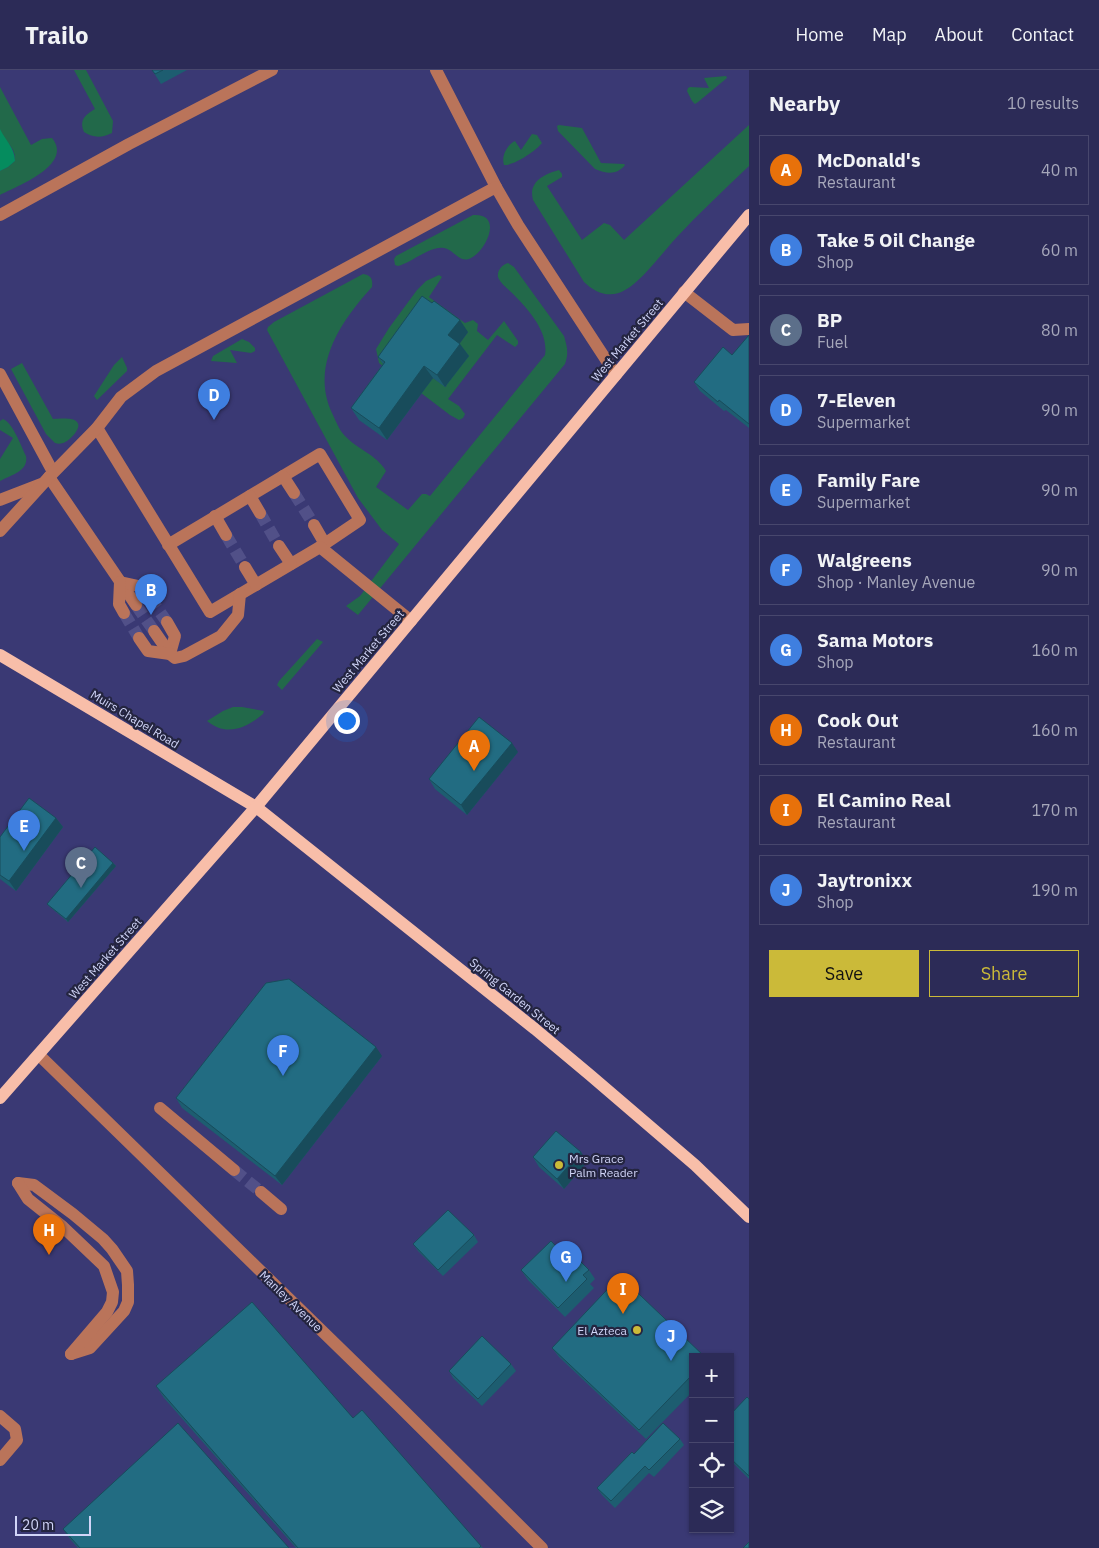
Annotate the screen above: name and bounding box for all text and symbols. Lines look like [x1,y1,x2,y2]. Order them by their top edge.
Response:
text: Trailo [25,19,89,51]
text: Home [796,23,844,46]
text: Map [872,23,907,46]
text: About [935,23,983,46]
text: Contact [1011,23,1074,46]
text: Nearby [769,89,840,117]
text: 10 results [1007,93,1079,113]
text: McDonald's [817,148,920,172]
text: A [781,160,791,180]
text: 40 m [1041,160,1078,180]
text: Restaurant [817,172,896,192]
text: Take 5 Oil Change [817,228,975,252]
text: B [781,240,791,260]
text: 60 m [1041,240,1078,260]
text: Shop [817,252,854,272]
street label: West Market Street [588,296,666,384]
text: BP [817,308,842,332]
text: C [781,320,791,340]
text: 80 m [1041,320,1078,340]
text: Fuel [817,332,848,352]
pin: D [198,379,230,420]
text: 7-Eleven [817,388,896,412]
text: D [780,400,792,420]
text: 90 m [1041,400,1078,420]
text: Supermarket [817,412,910,432]
text: Family Fare [817,468,920,492]
text: E [781,480,791,500]
text: 90 m [1041,480,1078,500]
text: Supermarket [817,492,910,512]
text: Walgreens [817,548,912,572]
text: F [781,560,791,580]
text: 90 m [1041,560,1078,580]
text: Shop · Manley Avenue [817,572,975,592]
pin: B [135,574,167,615]
street label: West Market Street [329,607,407,695]
text: Sama Motors [817,628,933,652]
text: G [780,640,792,660]
text: 160 m [1031,640,1078,660]
text: Shop [817,652,854,672]
street label: Muirs Chapel Road [88,687,182,751]
your location [334,708,360,734]
text: Cook Out [817,708,898,732]
text: H [780,720,792,740]
text: 160 m [1031,720,1078,740]
pin: A [458,730,490,771]
text: Restaurant [817,732,896,752]
text: El Camino Real [817,788,951,812]
text: I [783,800,789,820]
text: 170 m [1031,800,1078,820]
pin: E [8,810,40,851]
text: Restaurant [817,812,896,832]
pin: C [65,847,97,888]
text: Jaytronixx [817,868,912,892]
text: J [782,880,790,900]
text: 190 m [1031,880,1078,900]
text: Shop [817,892,854,912]
street label: West Market Street [66,914,144,1002]
button: Save [769,950,919,997]
button: Share [929,950,1079,997]
street label: Spring Garden Street [467,955,563,1037]
pin: F [267,1035,299,1076]
place label: Mrs Grace Palm Reader [569,1151,638,1180]
marker: Mrs Grace Palm Reader [553,1159,565,1171]
pin: H [33,1214,65,1255]
pin: G [550,1241,582,1282]
street label: Manley Avenue [256,1267,326,1335]
pin: I [607,1273,639,1314]
pin: J [655,1320,687,1361]
place label: El Azteca [577,1323,628,1338]
marker: El Azteca [631,1324,643,1336]
map controls [689,1353,734,1533]
button: + [689,1353,734,1398]
button: − [689,1398,734,1443]
button: locate [689,1443,734,1488]
button: layers [689,1488,734,1533]
scale bar [15,1513,91,1536]
text: 20 m [22,1516,54,1534]

